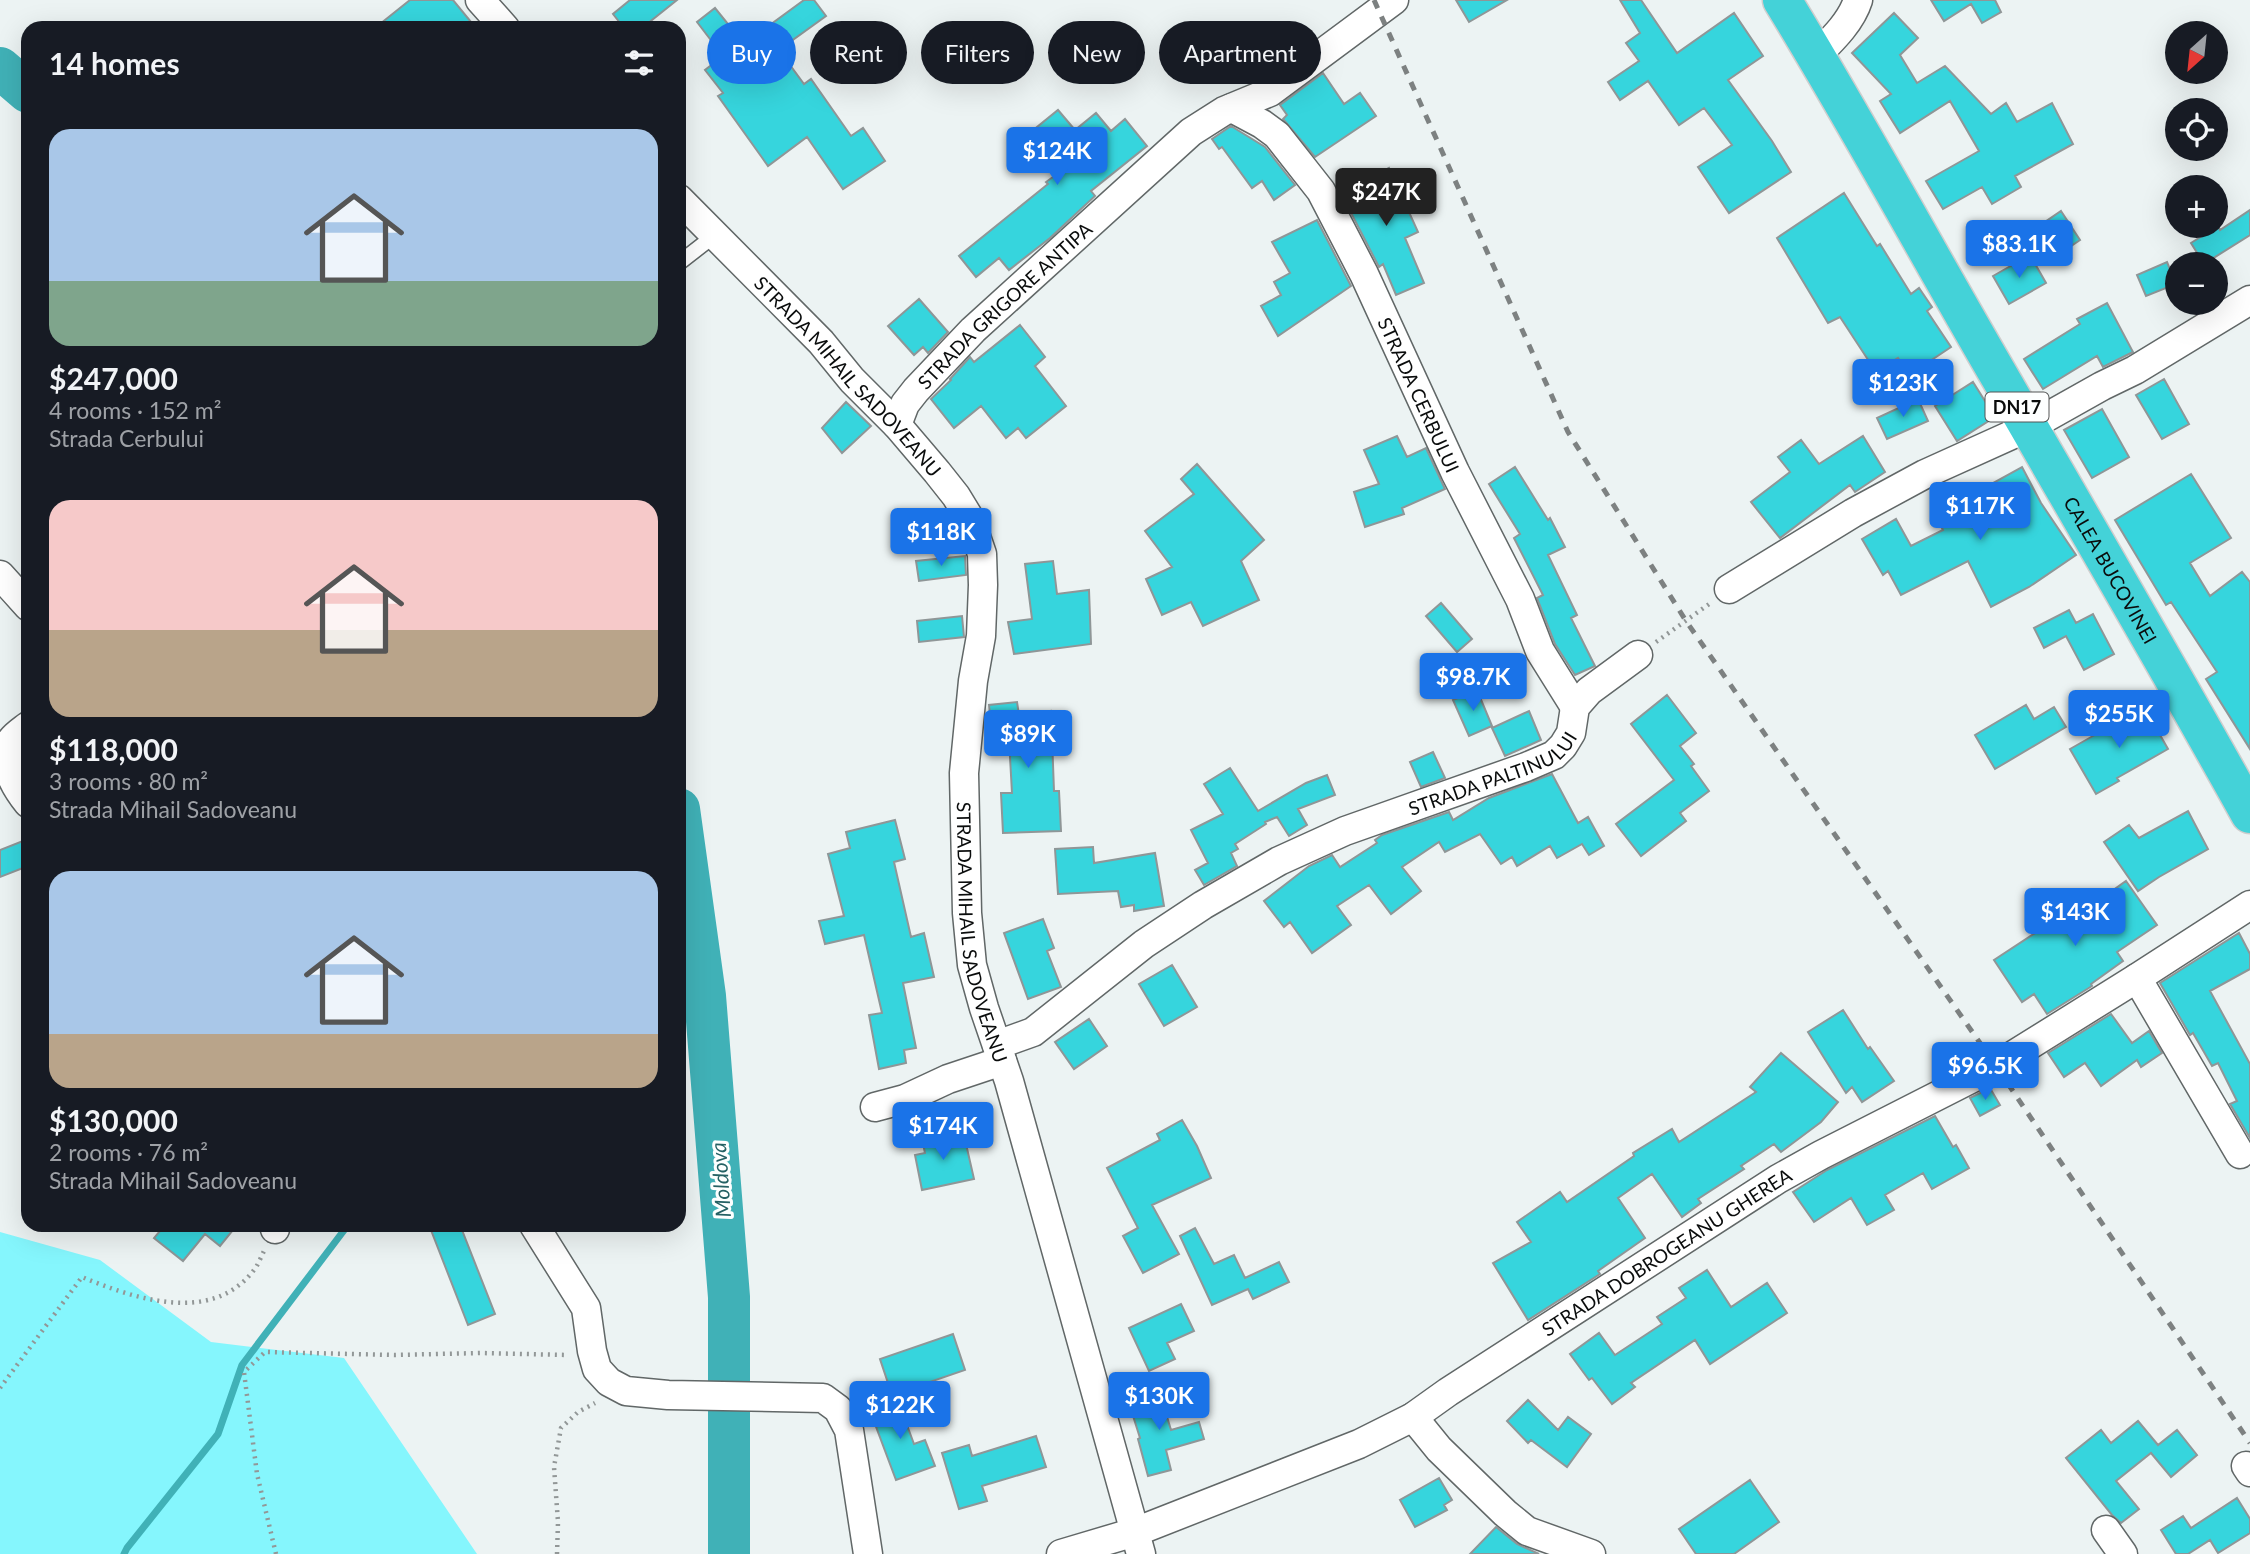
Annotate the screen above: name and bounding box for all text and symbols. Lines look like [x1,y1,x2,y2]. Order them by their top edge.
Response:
chip: Buy [707,21,796,84]
chip: Rent [810,21,907,84]
chip: Filters [921,21,1034,84]
chip: New [1048,21,1145,84]
chip: Apartment [1159,21,1321,84]
north arrow [2165,21,2228,84]
map controls [2165,21,2228,315]
icon: filters [620,44,658,82]
text: 14 homes [49,45,180,81]
button: locate [2165,98,2228,161]
pin: $124K [1008,128,1106,187]
text: $124K [1022,136,1092,164]
pin: $247K [1337,168,1435,228]
icon: home [291,175,417,301]
button: + [2165,175,2228,238]
text: $247K [1351,177,1421,205]
street label: STRADA GRIGORE ANTIPA [912,216,1096,393]
pin: $83.1K [1962,220,2076,280]
text: $83.1K [1982,229,2056,257]
button: − [2165,252,2228,315]
street label: STRADA MIHAIL SADOVEANU [750,271,947,481]
street label: STRADA CERBULUI [1374,313,1465,476]
text: $247,000 [49,360,178,396]
pin: $123K [1854,360,1952,419]
text: $123K [1868,368,1938,396]
road number: DN17 [1986,393,2048,422]
text: 4 rooms · 152 m² [49,396,221,424]
text: Strada Cerbului [49,424,204,452]
pin: $117K [1931,482,2029,542]
text: $117K [1945,491,2015,519]
street label: CALEA BUCOVINEI [2060,492,2163,647]
pin: $118K [892,508,990,568]
text: $118K [906,517,976,545]
icon: home [291,546,417,672]
pin: $98.7K [1416,654,1530,713]
text: $98.7K [1436,662,1510,690]
pin: $255K [2070,690,2168,750]
text: $255K [2084,699,2154,727]
pin: $89K [987,710,1069,770]
text: $89K [1000,719,1056,747]
street label: STRADA PALTINULUI [1405,727,1581,819]
text: $118,000 [49,731,178,767]
text: 3 rooms · 80 m² [49,767,208,795]
text: Strada Mihail Sadoveanu [49,795,297,823]
street label: STRADA MIHAIL SADOVEANU [953,802,1013,1065]
pin: $143K [2026,888,2124,948]
text: $143K [2040,897,2110,925]
icon: home [291,917,417,1043]
pin: $96.5K [1928,1042,2042,1102]
text: $96.5K [1948,1051,2022,1079]
text: $130,000 [49,1102,178,1138]
pin: $174K [894,1102,992,1162]
text: $174K [908,1111,978,1139]
text: 2 rooms · 76 m² [49,1138,208,1166]
water label: Moldova [705,1141,735,1219]
street label: STRADA DOBROGEANU GHEREA [1537,1162,1795,1340]
text: Strada Mihail Sadoveanu [49,1166,297,1194]
pin: $130K [1110,1372,1208,1432]
text: $130K [1124,1381,1194,1409]
pin: $122K [851,1382,949,1441]
text: $122K [865,1390,935,1418]

